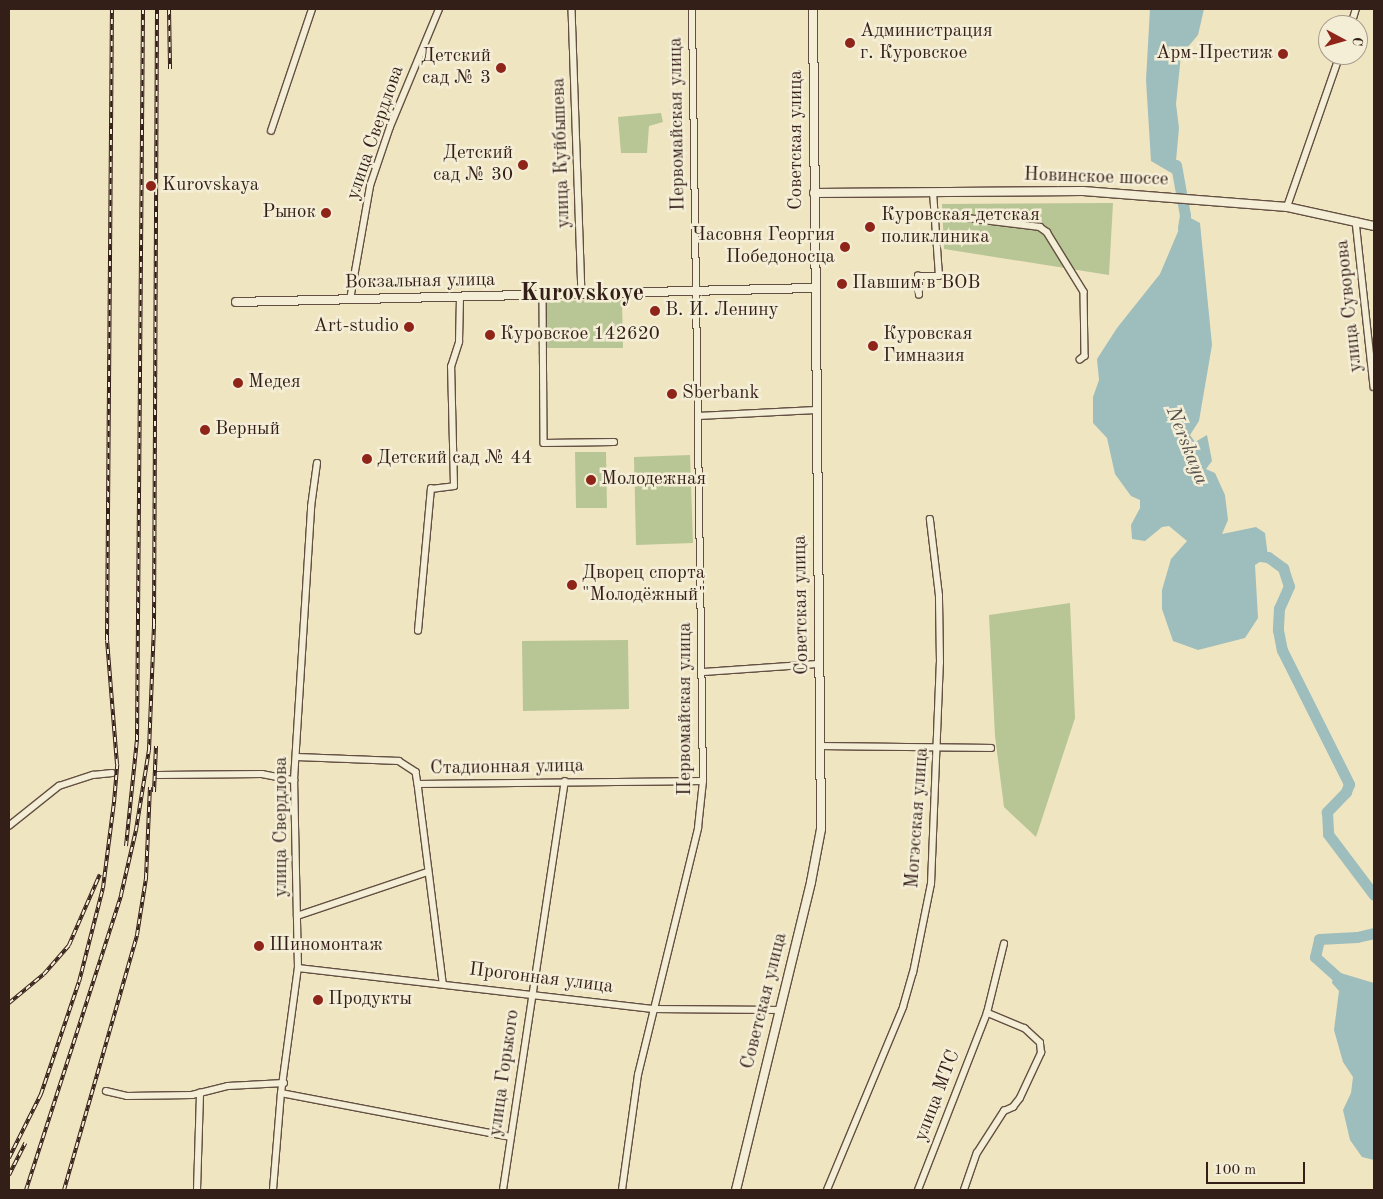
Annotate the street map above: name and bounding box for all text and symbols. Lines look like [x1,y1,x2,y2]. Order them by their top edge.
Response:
north arrow [1318,15,1368,65]
place label: Администрация г. Куровское [860,21,993,65]
text: С [1349,36,1364,47]
street label: Первомайская улица [665,37,691,211]
marker: Администрация г. Куровское [844,37,856,49]
place label: Арм-Престиж [1156,43,1273,65]
place label: Детский сад № 3 [421,46,491,90]
marker: Арм-Престиж [1277,48,1289,60]
marker: Детский сад № 3 [495,62,507,74]
street label: улица Свердлова [342,63,410,203]
street label: Советская улица [786,70,808,210]
street label: улица Куйбышева [548,77,576,229]
place label: Детский сад № 30 [433,143,513,187]
marker: Детский сад № 30 [517,159,529,171]
street label: Новинское шоссе [1023,164,1169,192]
place label: Kurovskaya [162,175,259,197]
marker: Kurovskaya [144,179,158,193]
place label: Рынок [262,202,316,224]
place label: Куровская детская поликлиника [881,205,1040,249]
marker: Рынок [320,207,332,219]
marker: Куровская детская поликлиника [863,220,877,234]
place label: Часовня Георгия Победоносца [692,225,835,269]
street label: улица Суворова [1332,239,1368,373]
marker: Часовня Георгия Победоносца [839,241,851,253]
street label: Вокзальная улица [344,269,496,295]
place label: Павшим в ВОВ [852,273,980,295]
marker: Павшим в ВОВ [836,278,848,290]
district label: Kurovskoye [520,281,644,309]
place label: В. И. Ленину [665,300,779,322]
marker: В. И. Ленину [649,305,661,317]
place label: Art-studio [314,316,399,338]
marker: Art-studio [403,321,415,333]
place label: Куровское 142620 [500,324,660,346]
place label: Куровская Гимназия [883,324,972,368]
marker: Куровское 142620 [484,329,496,341]
marker: Куровская Гимназия [867,340,879,352]
place label: Медея [248,372,301,394]
marker: Медея [232,377,244,389]
place label: Sberbank [682,383,759,405]
marker: Sberbank [666,388,678,400]
water label: Nerskaya [1159,403,1213,489]
place label: Верный [215,419,280,441]
marker: Верный [199,424,211,436]
place label: Детский сад № 44 [377,448,532,470]
marker: Детский сад № 44 [361,453,373,465]
place label: Молодежная [601,469,706,491]
marker: Молодежная [585,474,597,486]
street label: Советская улица [789,535,815,675]
place label: Дворец спорта "Молодёжный" [582,563,706,607]
marker: Дворец спорта "Молодёжный" [566,579,578,591]
street label: Первомайская улица [675,622,697,796]
street label: Могэсская улица [902,747,934,889]
street label: Стадионная улица [430,755,584,781]
street label: улица Свердлова [271,757,293,897]
street label: Советская улица [737,930,793,1072]
place label: Шиномонтаж [269,935,383,957]
marker: Шиномонтаж [253,940,265,952]
street label: Прогонная улица [468,959,614,999]
place label: Продукты [328,989,412,1011]
marker: Продукты [312,994,324,1006]
street label: улица Горького [485,1008,525,1138]
street label: улица МТС [910,1047,966,1145]
scale bar [1208,1152,1307,1184]
text: 100 m [1214,1163,1256,1178]

